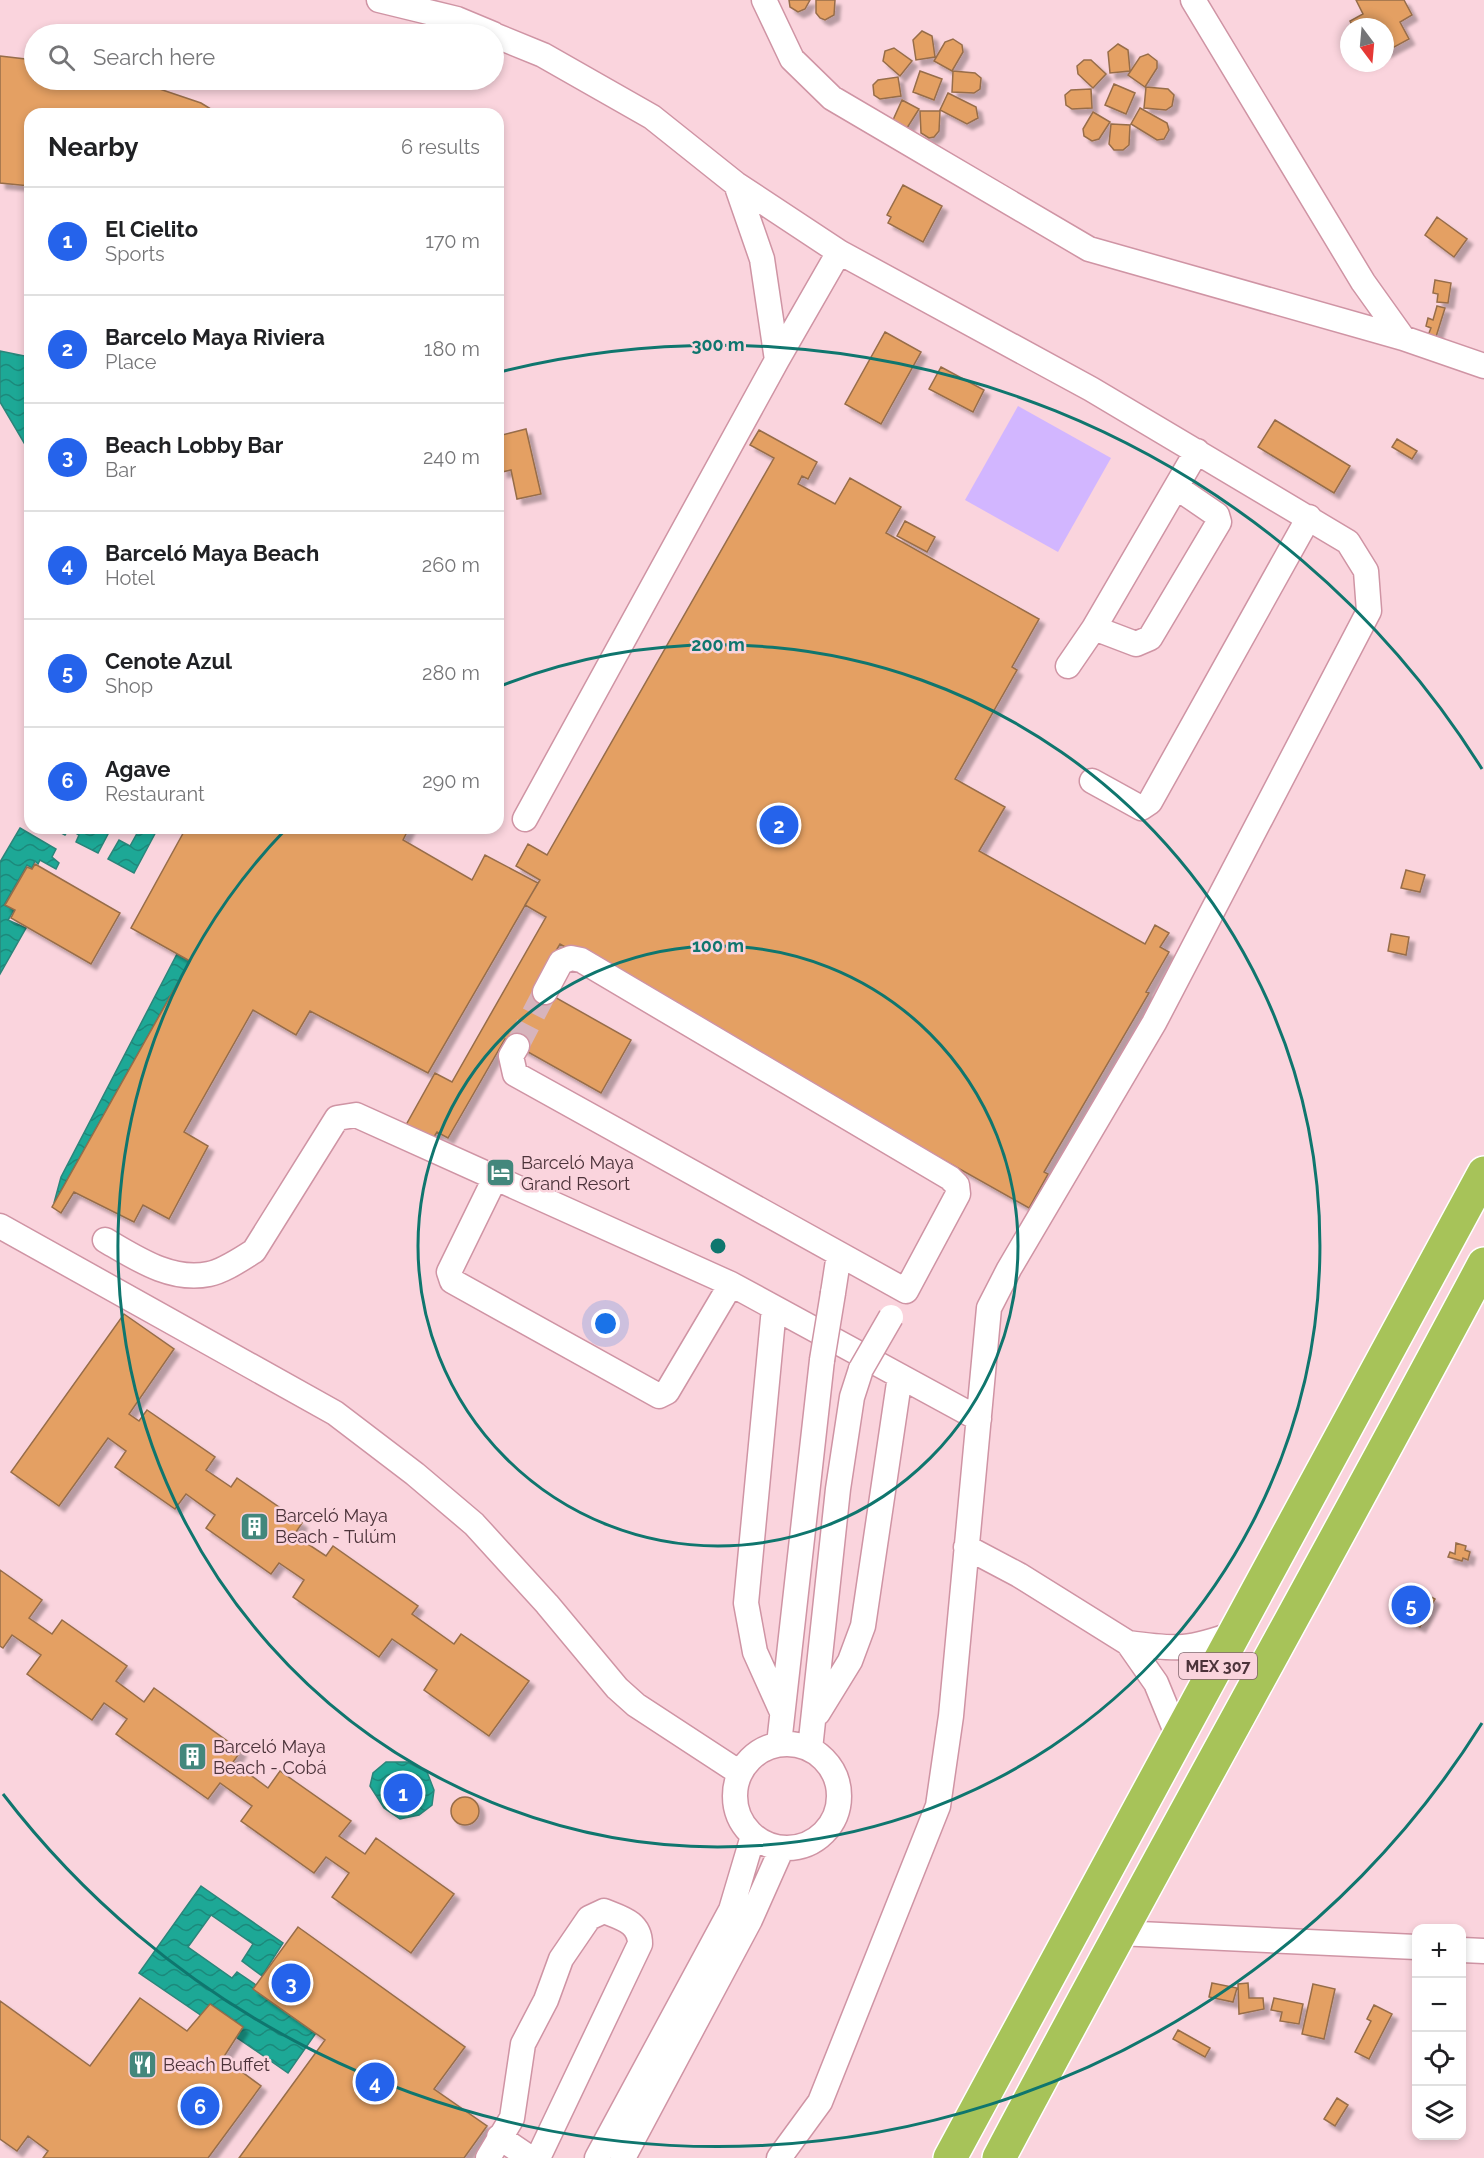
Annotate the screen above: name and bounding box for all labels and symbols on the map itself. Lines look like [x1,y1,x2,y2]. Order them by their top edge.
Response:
north arrow [1340,18,1394,72]
text: 300 m [691,334,745,355]
text: 200 m [691,634,745,655]
pin: 2 [760,802,798,848]
text: 100 m [692,935,744,956]
place label: Barceló Maya Grand Resort [521,1152,634,1194]
hotel icon: Barceló Maya Grand Resort [484,1157,516,1189]
centre of rings [708,1236,728,1256]
your location [591,1309,620,1338]
place label: Barceló Maya Beach - Tulúm [275,1505,396,1547]
building icon: Barceló Maya Beach - Tulúm [238,1510,270,1542]
pin: 5 [1392,1582,1430,1628]
road number: MEX 307 [1179,1653,1257,1679]
place label: Barceló Maya Beach - Cobá [213,1736,327,1778]
building icon: Barceló Maya Beach - Cobá [176,1741,208,1773]
pin: 1 [384,1770,422,1816]
pin: 3 [272,1960,310,2006]
restaurant icon: Beach Buffet [126,2049,158,2081]
place label: Beach Buffet [163,2054,270,2075]
pin: 4 [356,2060,394,2104]
pin: 6 [180,2084,220,2128]

